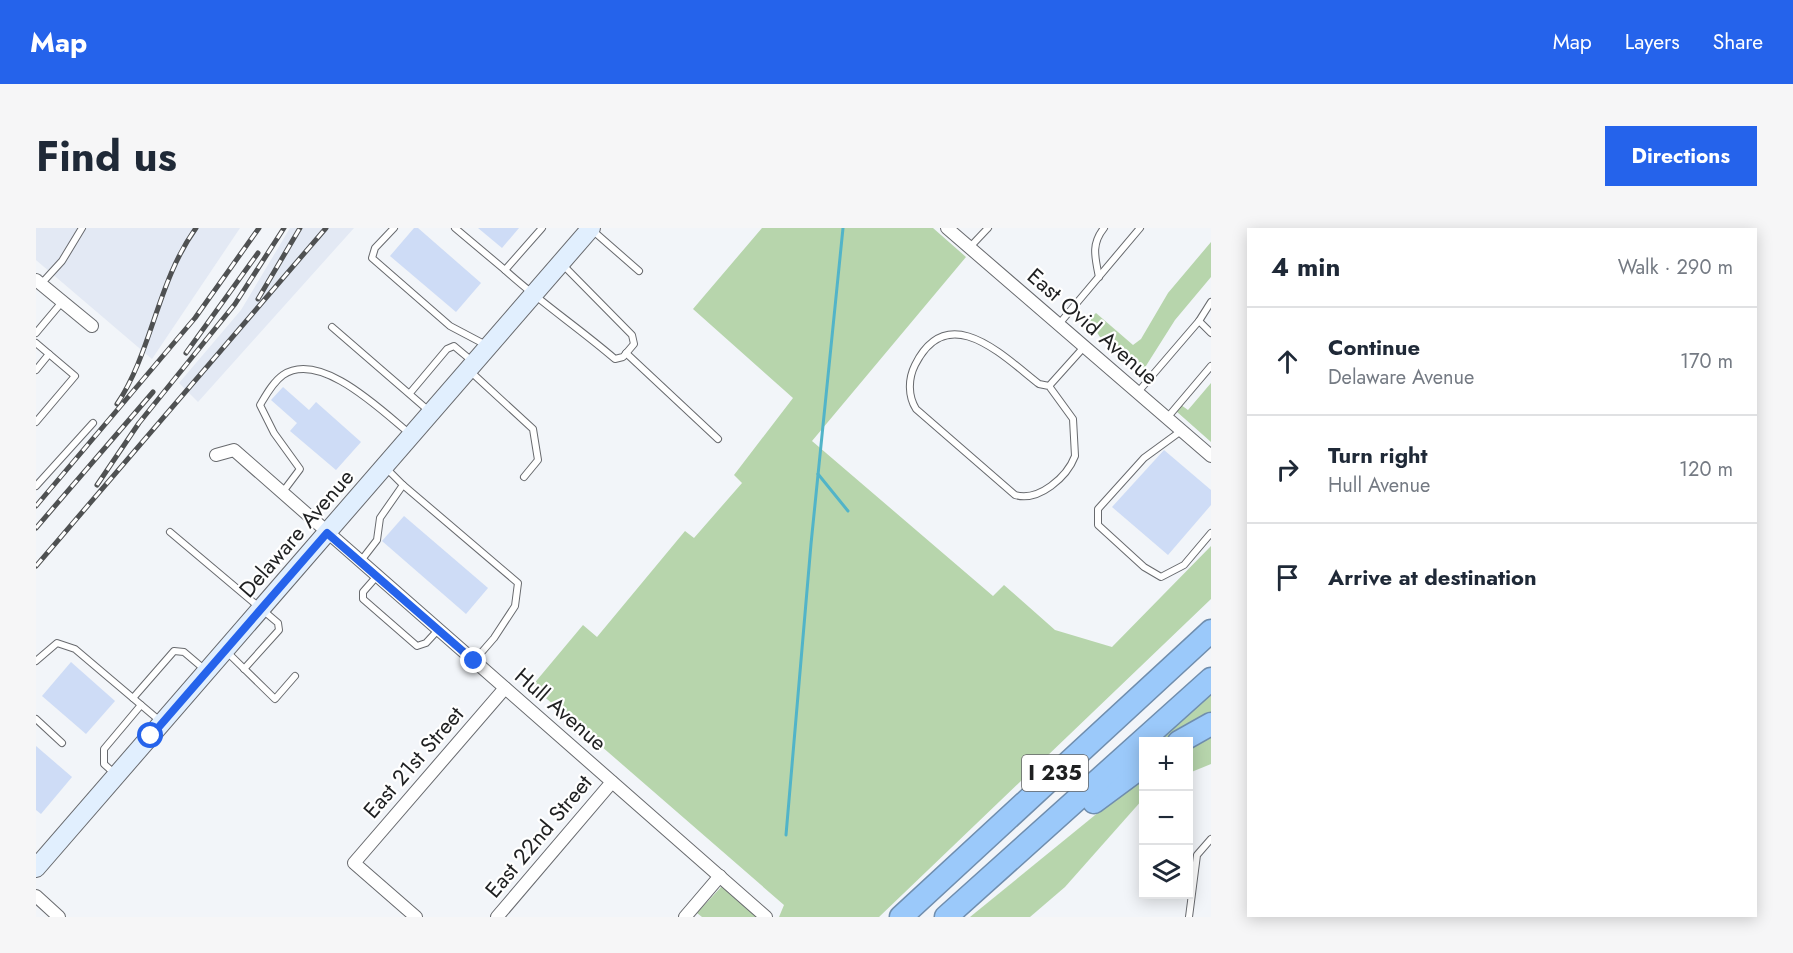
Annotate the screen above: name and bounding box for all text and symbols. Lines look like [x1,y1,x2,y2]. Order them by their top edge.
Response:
text: Map [30,22,87,63]
text: Map [1553,27,1592,57]
text: Layers [1625,27,1680,57]
text: Share [1713,27,1763,57]
text: Find us [36,126,177,187]
button: Directions [1605,126,1757,186]
text: 4 min [1271,248,1340,286]
text: Walk · 290 m [1618,253,1733,282]
street label: East Ovid Avenue [1021,260,1165,392]
text: Continue [1328,331,1420,363]
icon: ahead [1271,345,1304,378]
text: 170 m [1680,347,1733,376]
text: Delaware Avenue [1328,363,1474,392]
text: Turn right [1328,439,1428,471]
icon: right [1271,453,1304,486]
text: 120 m [1679,455,1733,484]
street label: Delaware Avenue [231,462,361,604]
text: Hull Avenue [1328,471,1430,500]
icon: arrive [1271,561,1304,594]
text: Arrive at destination [1328,561,1537,593]
route end [460,647,486,673]
street label: Hull Avenue [508,660,614,758]
street label: East 21st Street [355,698,471,825]
route start [137,722,163,748]
map controls [1139,737,1193,899]
button: + [1139,737,1193,791]
road number: I 235 [1022,755,1088,791]
street label: East 22nd Street [477,767,599,904]
button: − [1139,791,1193,845]
button: layers [1139,845,1193,899]

